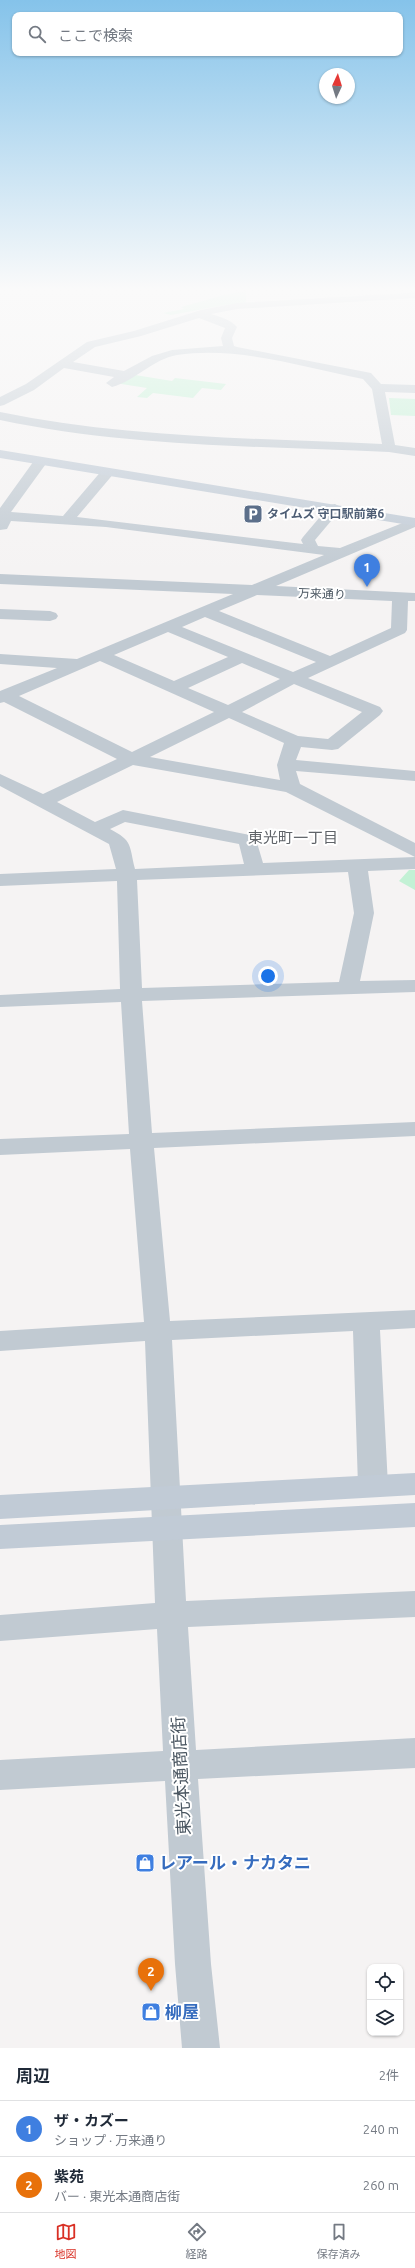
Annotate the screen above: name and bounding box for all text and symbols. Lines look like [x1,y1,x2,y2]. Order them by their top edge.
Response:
search box [12,12,403,56]
icon: search [26,23,48,45]
text: ここで検索 [58,27,133,44]
north arrow [319,68,355,104]
parking icon: タイムズ 守口駅前第6 [242,503,264,525]
place label: タイムズ 守口駅前第6 [267,507,385,520]
pin: 1 [354,554,380,587]
street label: 万来通り [298,586,346,601]
district label: 東光町一丁目 [248,829,338,846]
your location [258,966,278,986]
street label: 東光本通商店街 [168,1716,193,1836]
shop icon: レアール・ナカタニ [134,1852,156,1874]
place label: レアール・ナカタニ [159,1853,311,1872]
pin: 2 [138,1958,164,1991]
map controls [367,1964,403,2036]
button: locate [367,1964,403,2000]
button: layers [367,2000,403,2036]
shop icon: 柳屋 [140,2001,162,2023]
place label: 柳屋 [165,2002,199,2021]
text: 周辺 [16,2066,50,2085]
text: 2件 [379,2068,399,2082]
text: ザ・カズー [54,2112,129,2129]
text: 1 [25,2122,33,2136]
text: 240 m [363,2122,399,2136]
text: ショップ · 万来通り [54,2133,167,2147]
text: 紫苑 [54,2168,84,2185]
text: 2 [25,2178,33,2192]
text: 260 m [363,2178,399,2192]
text: バー · 東光本通商店街 [54,2189,180,2203]
tab: 地図 [55,2221,77,2261]
tab: 経路 [186,2221,208,2261]
tab: 保存済み [317,2221,361,2261]

